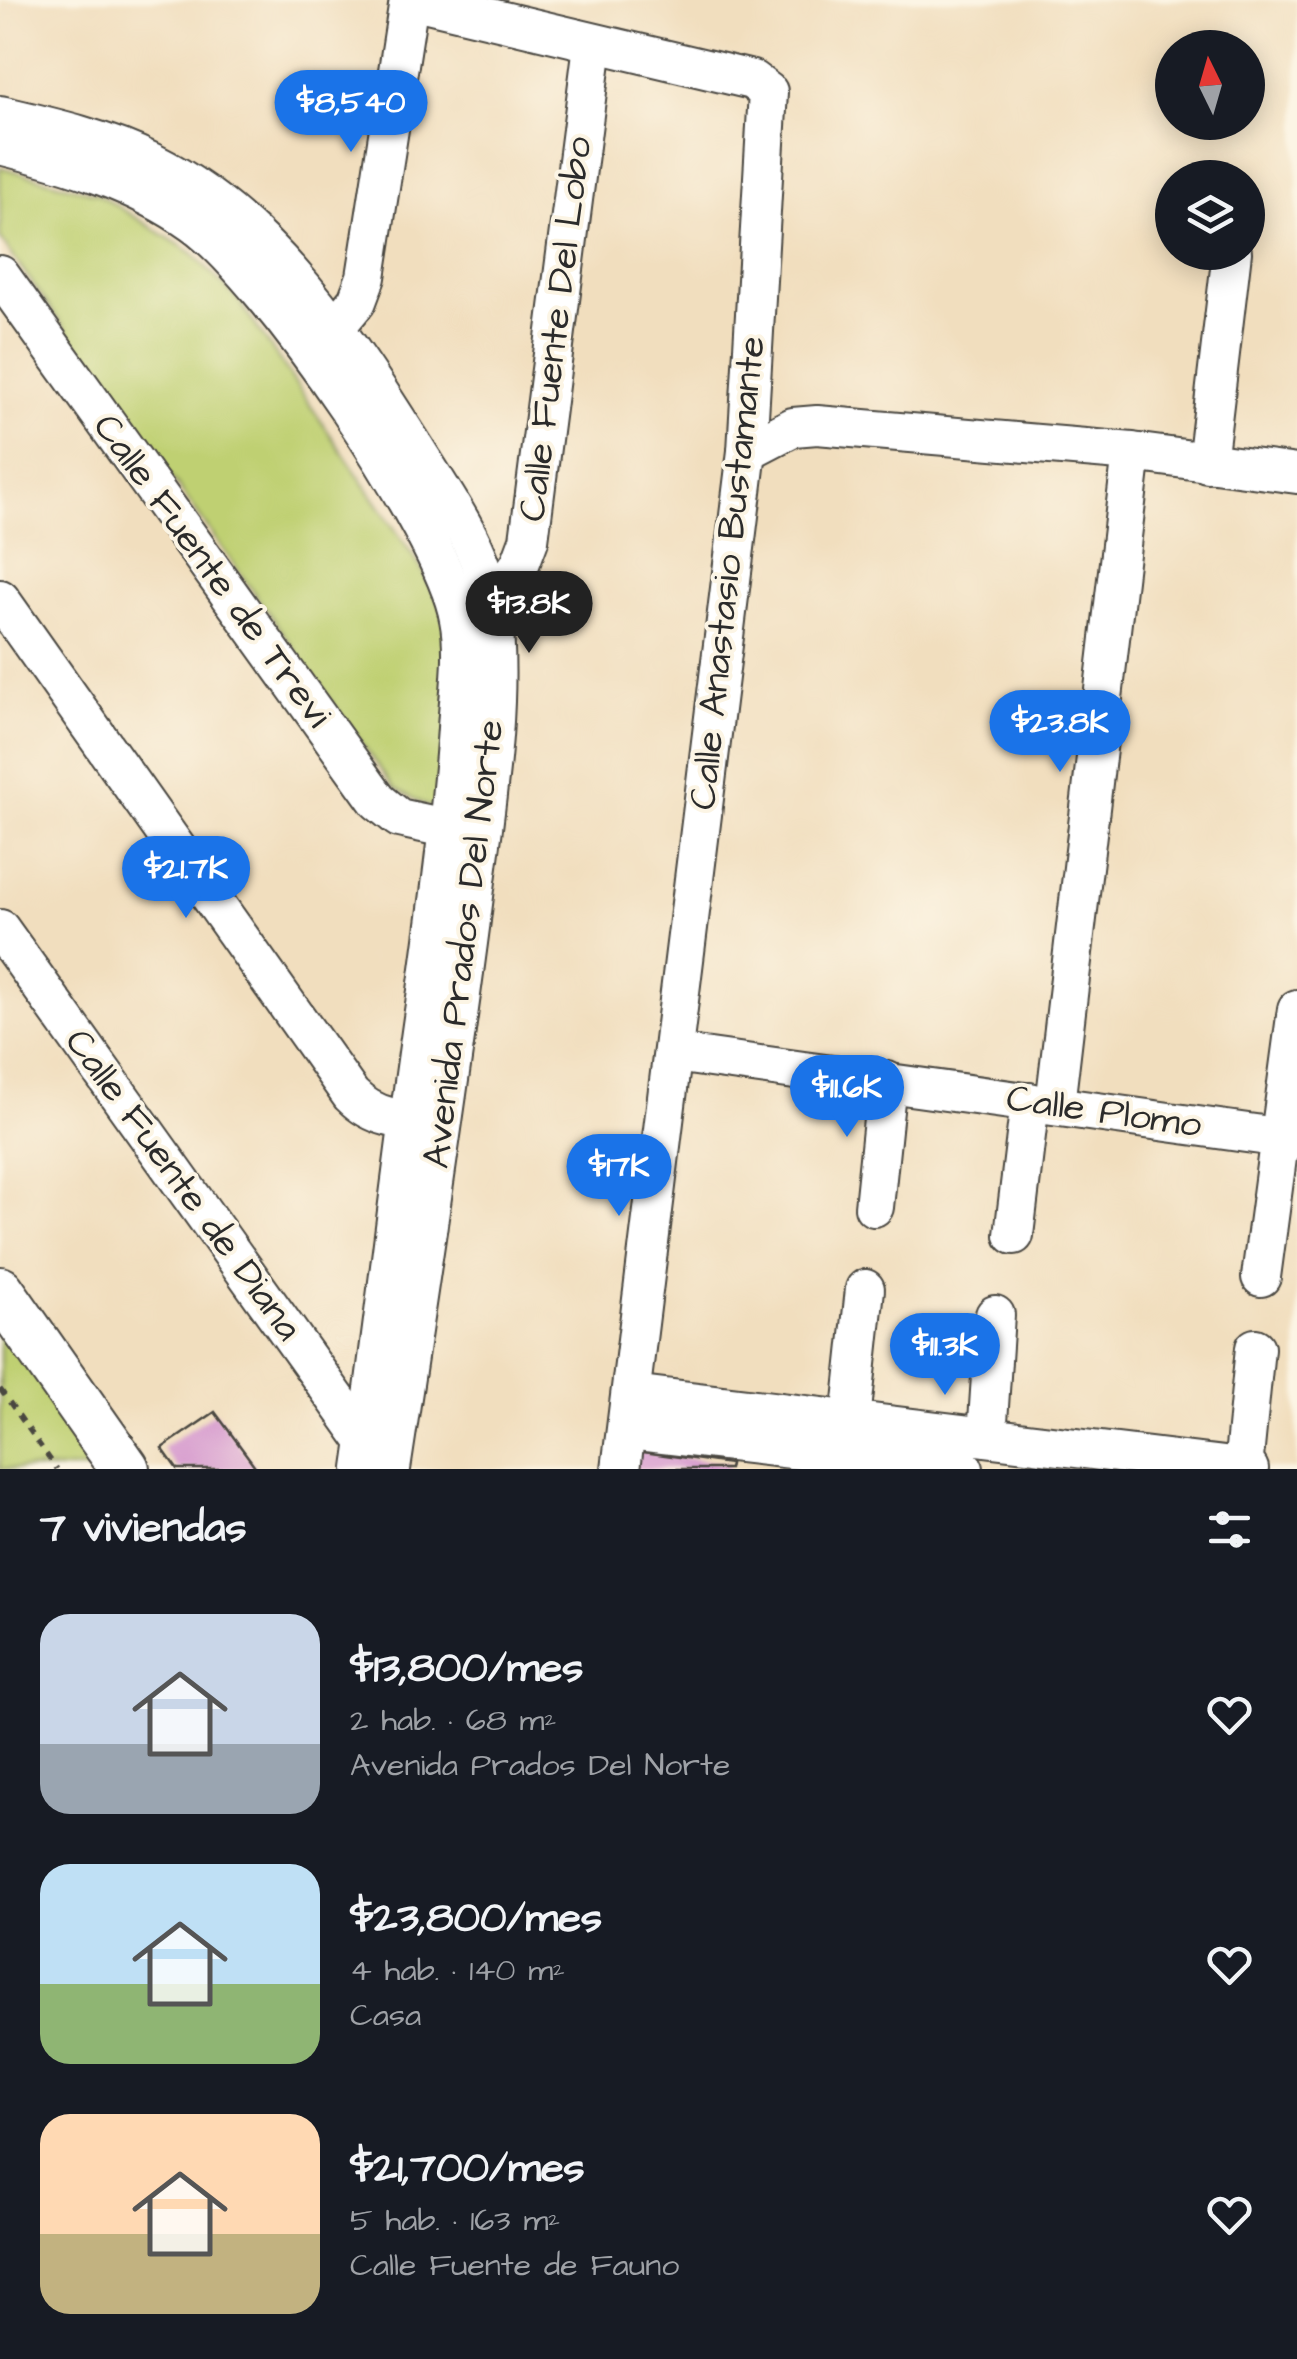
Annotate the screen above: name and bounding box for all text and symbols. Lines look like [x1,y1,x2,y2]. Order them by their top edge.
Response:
north arrow [1155,30,1265,140]
map controls [1155,30,1265,270]
pin: $8,540 [270,70,432,155]
text: $8,540 [297,80,405,125]
street label: Calle Fuente Del Lobo [507,134,605,524]
button: layers [1155,160,1265,270]
street label: Calle Anastasio Bustamante [677,334,779,812]
street label: Calle Fuente de Trevi [80,404,344,739]
pin: $13.8K [448,571,610,656]
text: $13.8K [488,581,570,626]
pin: $23.8K [979,690,1141,775]
text: $23.8K [1011,700,1109,745]
street label: Avenida Prados Del Norte [411,717,517,1171]
pin: $21.7K [105,836,267,921]
text: $21.7K [144,846,228,891]
street label: Calle Fuente de Diana [52,1019,314,1351]
pin: $11.6K [766,1055,928,1140]
text: $11.6K [812,1065,882,1110]
street label: Calle Plomo [1003,1073,1205,1151]
pin: $17K [560,1134,678,1219]
text: $17K [589,1144,649,1189]
pin: $11.3K [864,1313,1026,1398]
text: $11.3K [912,1323,978,1368]
text: 7 viviendas [40,1500,247,1558]
icon: filters [1202,1502,1257,1557]
text: $13,800/mes [350,1640,583,1698]
icon: home [120,1654,240,1774]
icon: heart [1202,1687,1257,1742]
text: 2 hab. · 68 m² [350,1698,556,1743]
text: Avenida Prados Del Norte [350,1743,730,1788]
text: $23,800/mes [350,1890,602,1948]
icon: home [120,1904,240,2024]
icon: heart [1202,1937,1257,1992]
text: 4 hab. · 140 m² [350,1948,565,1993]
text: Casa [350,1993,421,2038]
text: $21,700/mes [350,2140,585,2198]
icon: home [120,2154,240,2274]
icon: heart [1202,2187,1257,2242]
text: 5 hab. · 163 m² [350,2198,560,2243]
text: Calle Fuente de Fauno [350,2243,679,2288]

